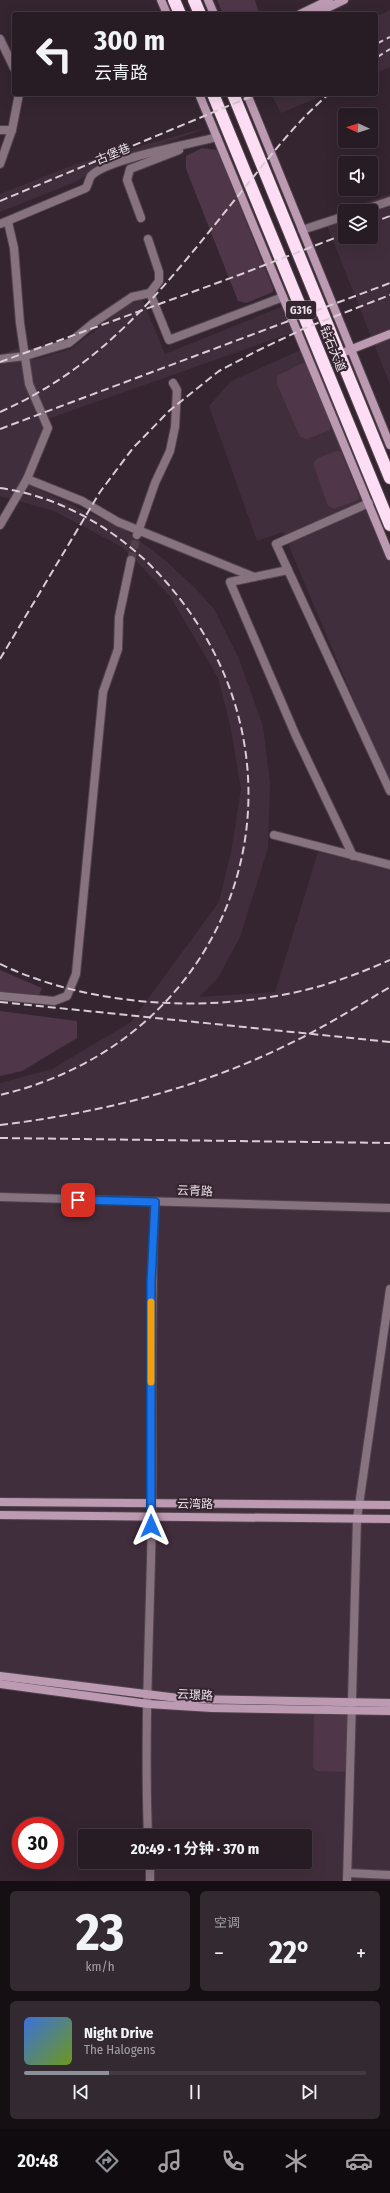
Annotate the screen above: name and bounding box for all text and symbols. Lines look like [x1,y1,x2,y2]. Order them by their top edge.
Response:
text: 300 m [94,24,165,57]
icon: left [28,28,80,80]
text: 云青路 [94,62,148,84]
north arrow [338,108,378,148]
map controls [338,108,378,244]
street label: 古堡巷 [94,141,132,167]
button: sound [338,156,378,196]
button: layers [338,204,378,244]
road number: G316 [286,301,316,319]
street label: 钻石大道 [318,324,348,374]
pin [61,1183,95,1217]
street label: 云青路 [177,1183,213,1199]
icon: arrive [67,1189,89,1211]
street label: 云湾路 [177,1497,213,1511]
position arrow [130,1505,172,1547]
street label: 云璟路 [177,1687,213,1703]
speed limit sign: 30 [12,1817,64,1869]
text: 20:49 · 1 分钟 · 370 m [131,1840,259,1858]
text: 23 [76,1901,124,1964]
text: 空调 [214,1915,240,1930]
text: 22° [269,1935,311,1971]
text: − [214,1940,224,1967]
text: + [356,1940,366,1967]
text: km/h [86,1959,115,1974]
text: Night Drive [84,2024,153,2042]
text: The Halogens [84,2042,155,2057]
icon: previous [70,2081,92,2103]
icon: pause [184,2081,206,2103]
icon: next [298,2081,320,2103]
icon: directions [93,2147,121,2175]
icon: music [156,2147,184,2175]
icon: phone [219,2147,247,2175]
icon: climate [282,2147,310,2175]
icon: car [345,2147,373,2175]
text: 20:48 [17,2150,58,2172]

